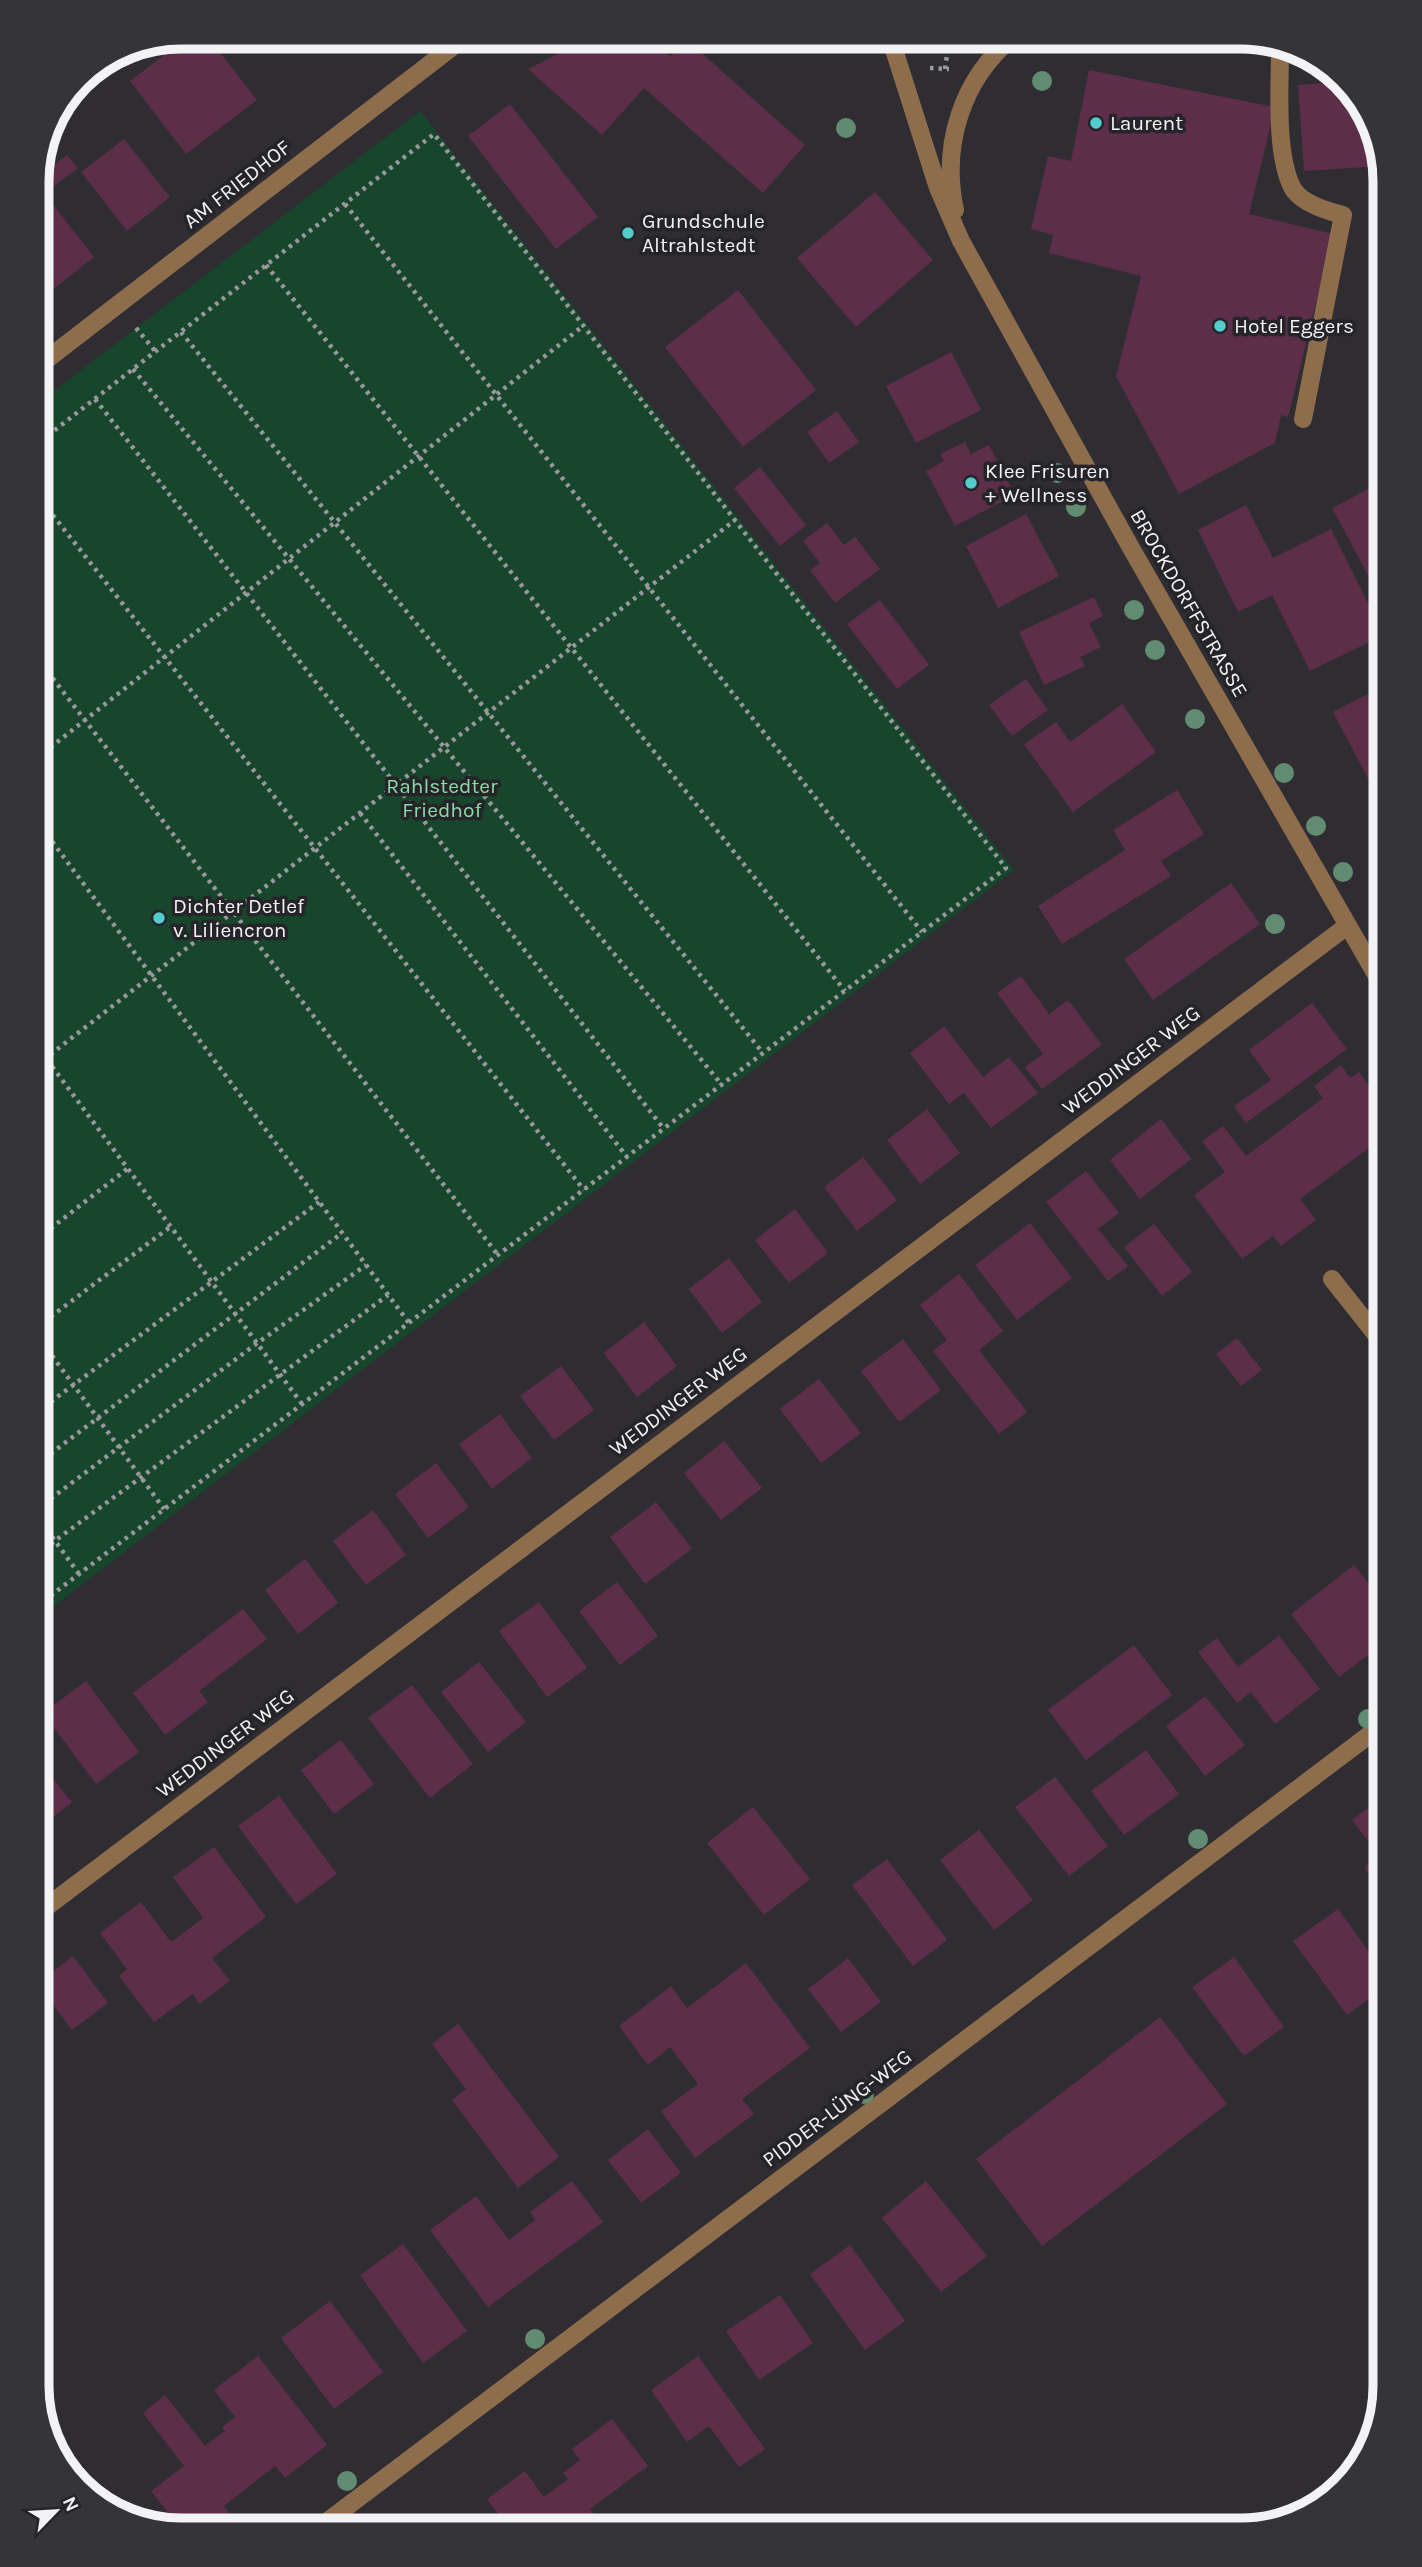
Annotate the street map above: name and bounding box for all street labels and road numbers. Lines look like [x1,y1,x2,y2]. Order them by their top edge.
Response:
street label: AM FRIEDHOF [179,135,295,233]
street label: BROCKDORFFSTRASSE [1125,505,1253,701]
street label: WEDDINGER WEG [1058,1001,1204,1119]
street label: WEDDINGER WEG [605,1342,751,1460]
street label: WEDDINGER WEG [152,1684,298,1802]
street label: PIDDER-LÜNG-WEG [758,2044,916,2172]

